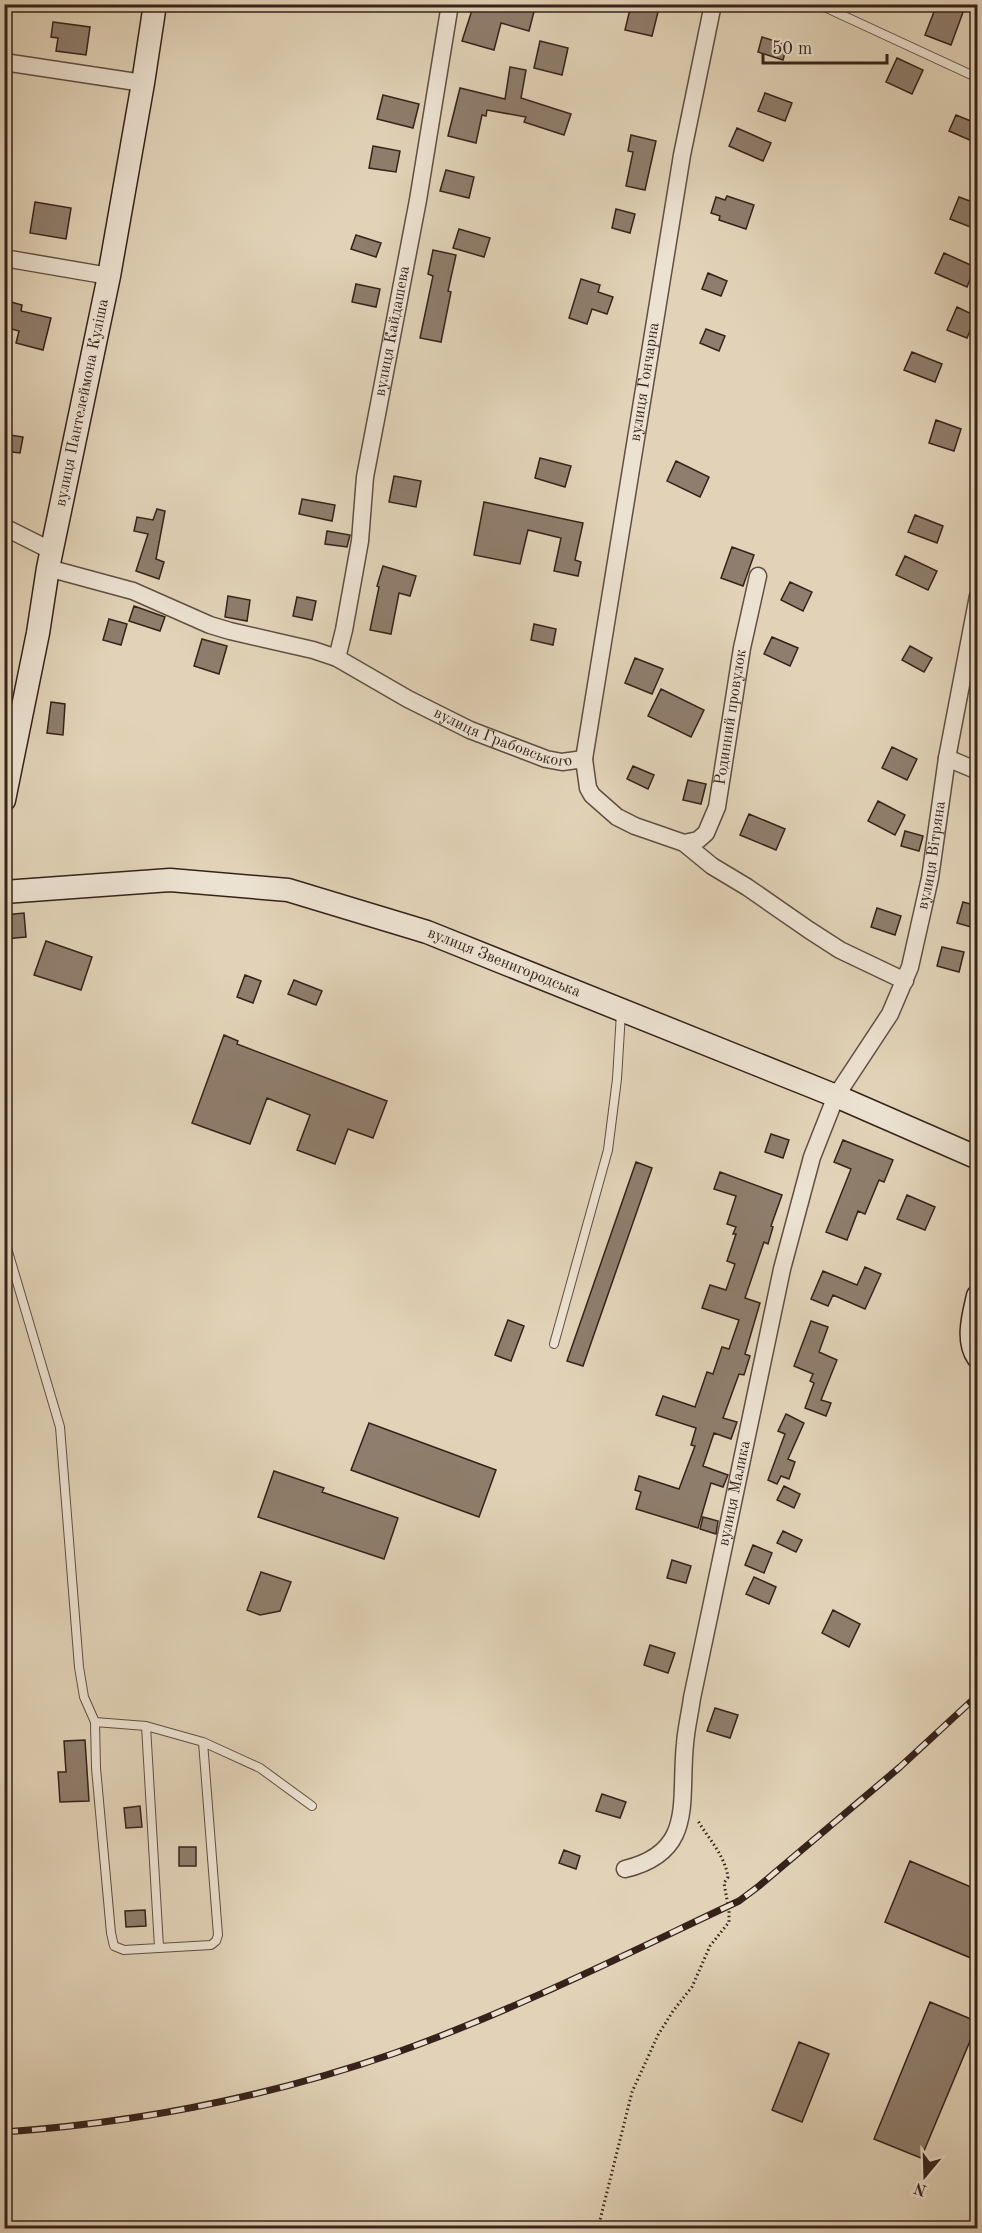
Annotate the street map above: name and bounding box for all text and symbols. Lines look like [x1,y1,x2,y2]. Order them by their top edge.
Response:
scale bar [763,27,888,65]
text: 50 m [772,40,812,58]
street label: вулиця Кайдашева [373,264,413,398]
street label: вулиця Пантелеймона Куліша [53,297,112,508]
street label: вулиця Гончарна [628,321,663,443]
street label: Родинний провулок [713,648,750,786]
street label: вулиця Грабовського [431,705,573,770]
street label: вулиця Вітряна [915,800,949,911]
street label: вулиця Звенигородська [425,925,583,1001]
street label: вулиця Малика [716,1439,754,1548]
north arrow [895,2146,955,2206]
text: N [912,2178,929,2198]

